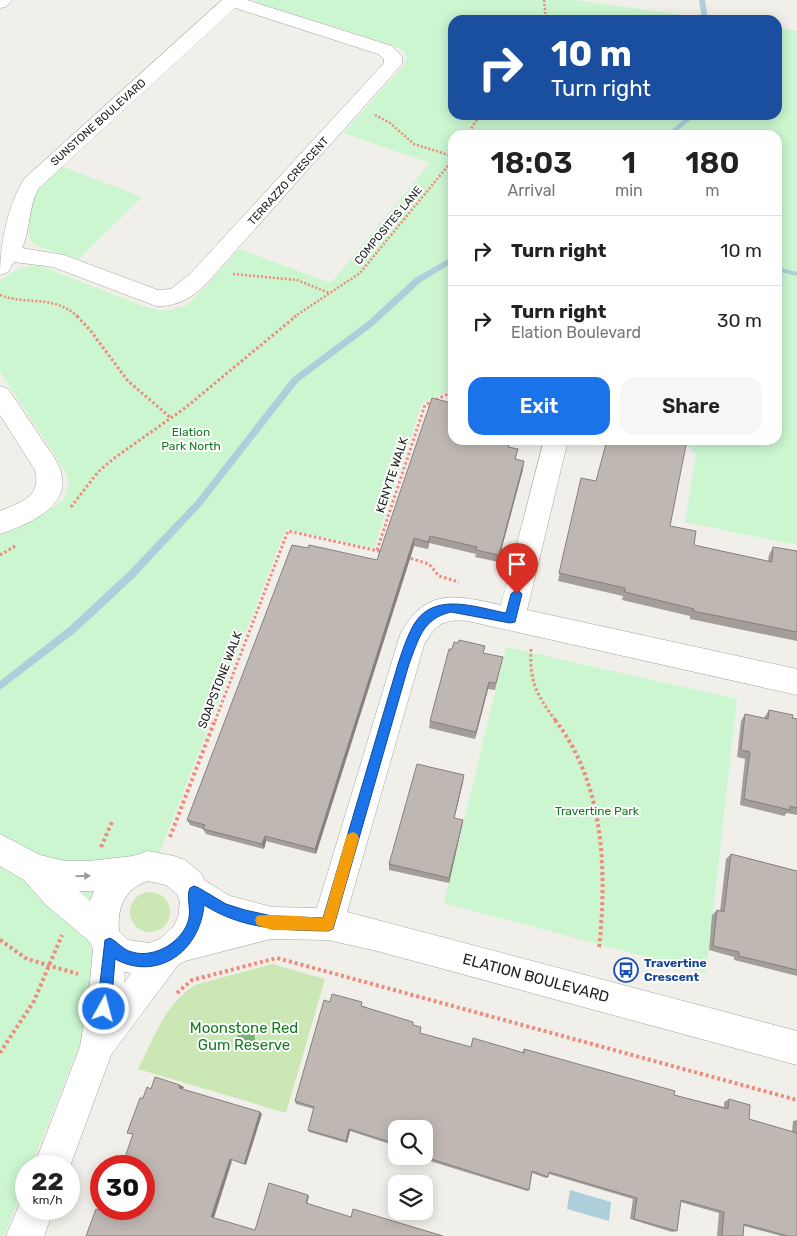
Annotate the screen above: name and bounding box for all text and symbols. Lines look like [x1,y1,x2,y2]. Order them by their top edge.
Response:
text: 10 m [551,33,632,75]
icon: right [468,35,533,100]
text: Turn right [551,75,651,102]
street label: SUNSTONE BOULEVARD [48,76,149,169]
street label: TERRAZZO CRESCENT [245,134,332,228]
text: 18:03 [490,145,573,181]
text: 1 [622,145,636,181]
text: 180 [685,145,740,181]
text: Arrival [507,181,556,200]
text: min [615,181,643,200]
text: m [705,181,719,200]
street label: COMPOSITES LANE [352,183,425,267]
icon: right [468,237,496,265]
text: Turn right [511,239,606,262]
text: 10 m [720,239,762,262]
text: Turn right [511,300,606,323]
icon: right [468,307,496,335]
text: 30 m [717,309,762,332]
text: Elation Boulevard [511,323,641,342]
button: Exit [468,377,610,435]
button: Share [620,377,762,435]
park label: Elation Park North [161,425,221,453]
street label: KENYTE WALK [373,435,411,515]
pin [496,543,538,594]
icon: arrive [503,550,531,578]
street label: SOAPSTONE WALK [195,629,245,731]
park label: Travertine Park [555,804,640,818]
one-way arrow [75,872,91,880]
street label: ELATION BOULEVARD [461,950,611,1006]
place label: Travertine Crescent [644,956,707,984]
bus stop icon: Travertine Crescent [613,957,639,983]
position arrow [77,982,129,1034]
park label: Moonstone Red Gum Reserve [190,1019,298,1054]
map controls [388,1120,433,1220]
button: search [388,1120,433,1165]
speed limit sign: 30 [90,1155,155,1220]
text: 22 [31,1167,64,1196]
button: layers [388,1175,433,1220]
text: km/h [33,1193,62,1207]

